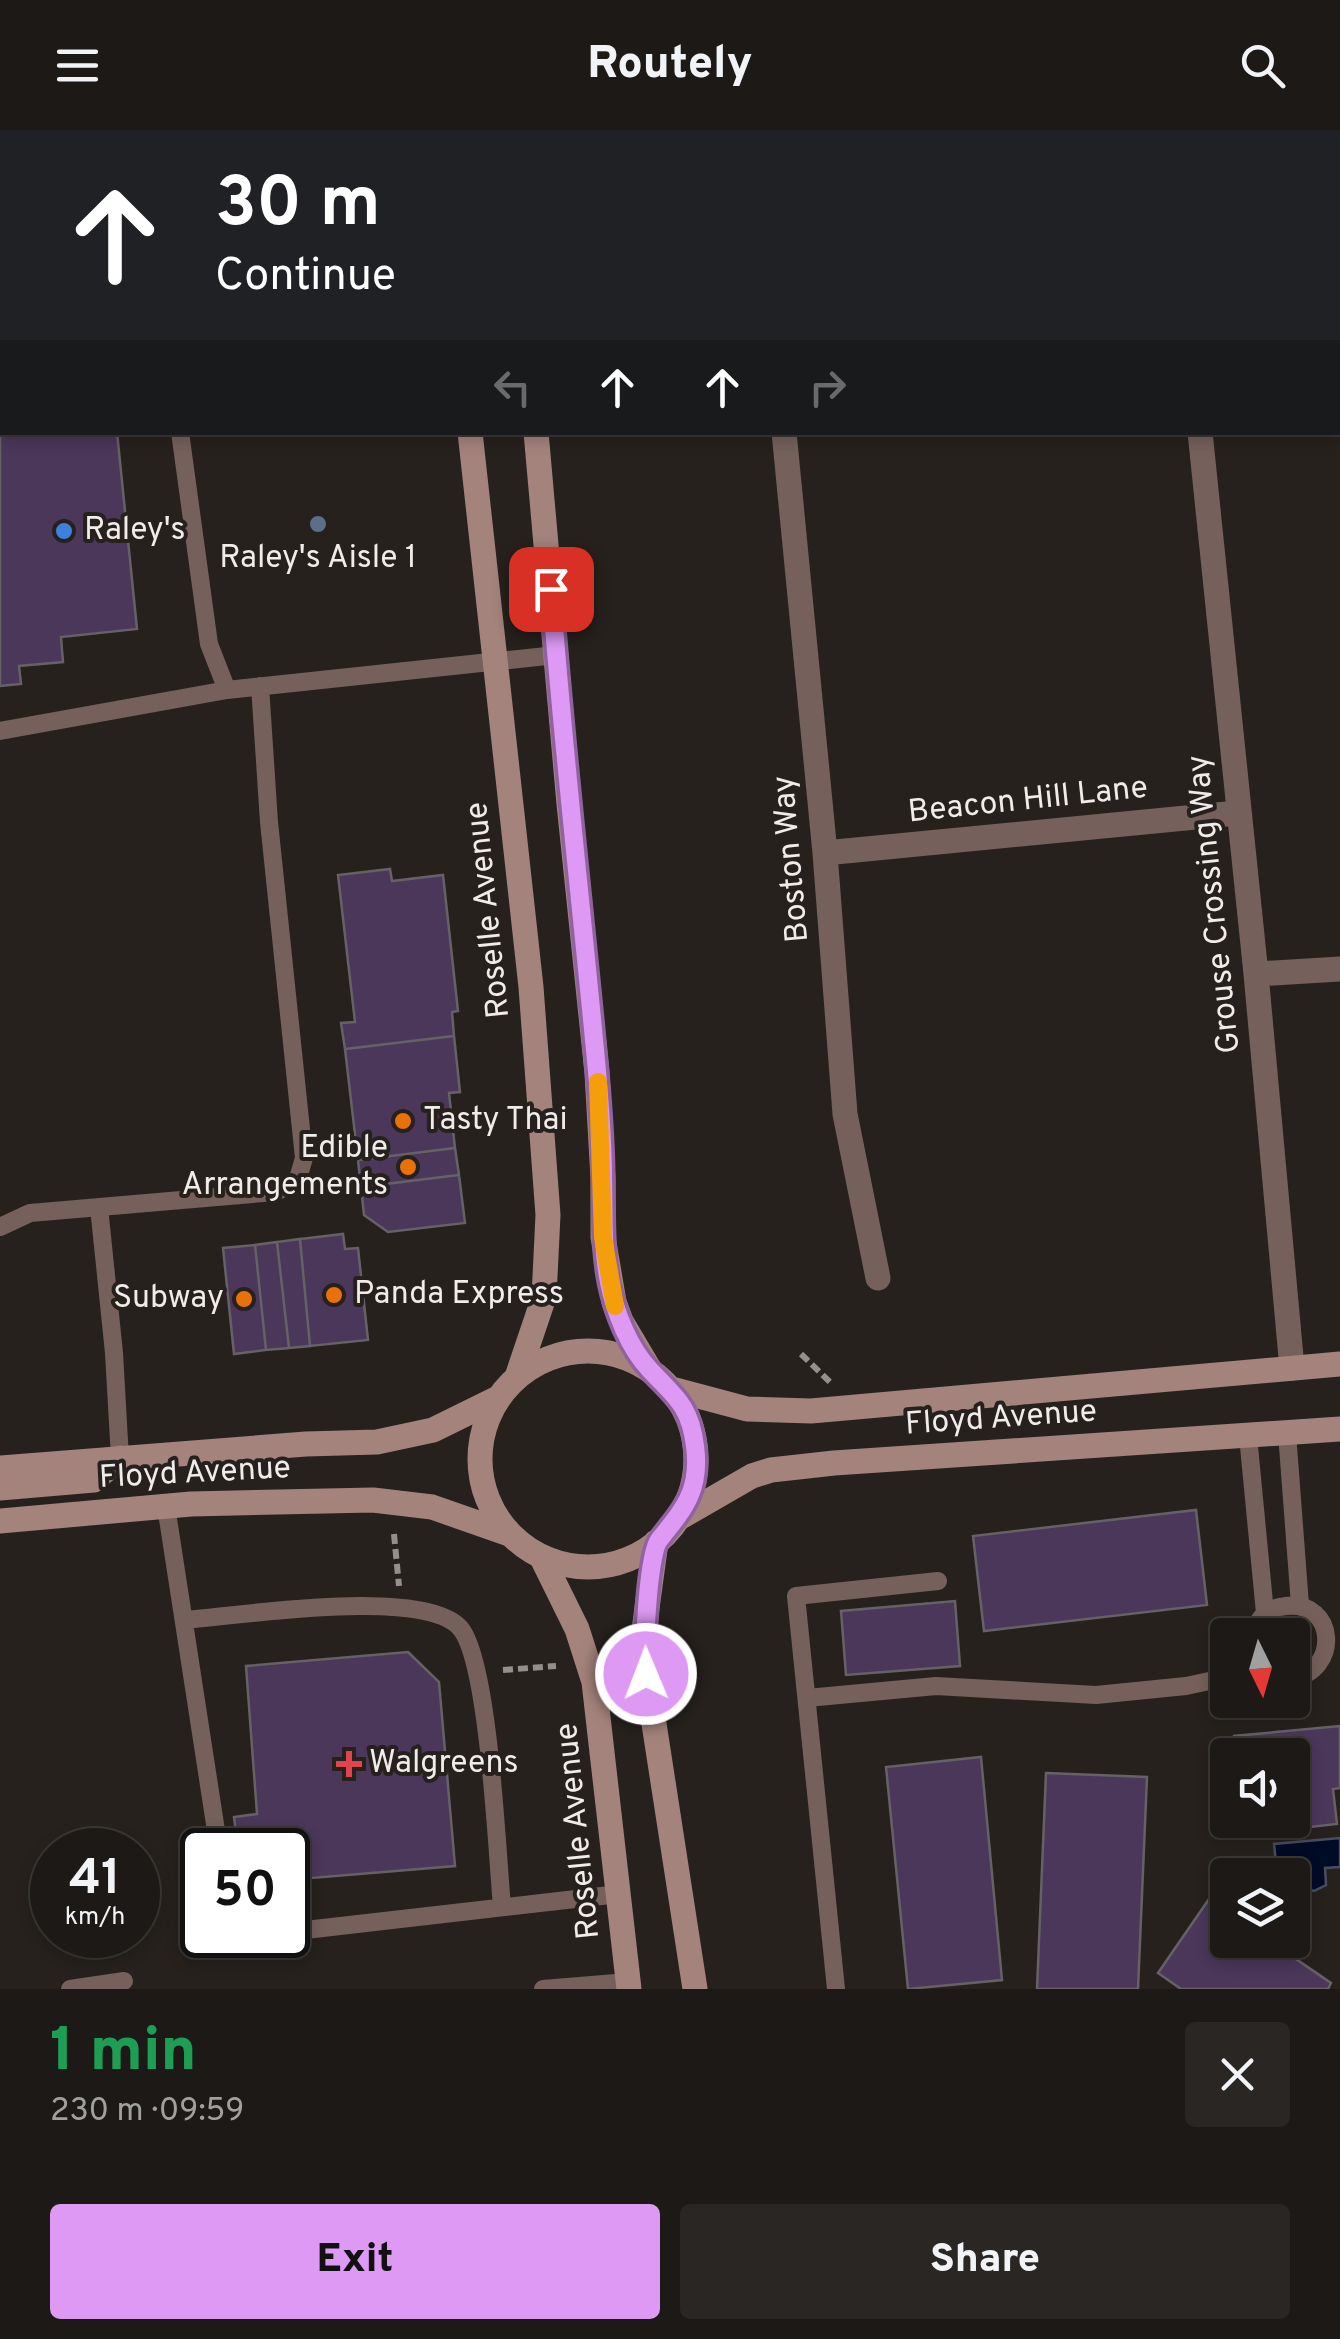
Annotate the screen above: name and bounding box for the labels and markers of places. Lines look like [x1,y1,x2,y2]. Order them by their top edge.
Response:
place label: Raley's [84,511,186,551]
marker: Raley's Aisle 1 [307,513,329,535]
marker: Raley's [53,520,75,542]
place label: Raley's Aisle 1 [219,539,417,579]
pin [509,547,594,632]
place label: Tasty Thai [423,1101,568,1141]
marker: Tasty Thai [392,1110,414,1132]
place label: Edible Arrangements [182,1129,388,1206]
marker: Edible Arrangements [397,1156,419,1178]
place label: Panda Express [354,1275,564,1315]
place label: Subway [113,1279,224,1319]
marker: Panda Express [323,1284,345,1306]
marker: Subway [233,1288,255,1310]
place label: Walgreens [369,1744,519,1784]
marker: Walgreens [338,1753,360,1775]

